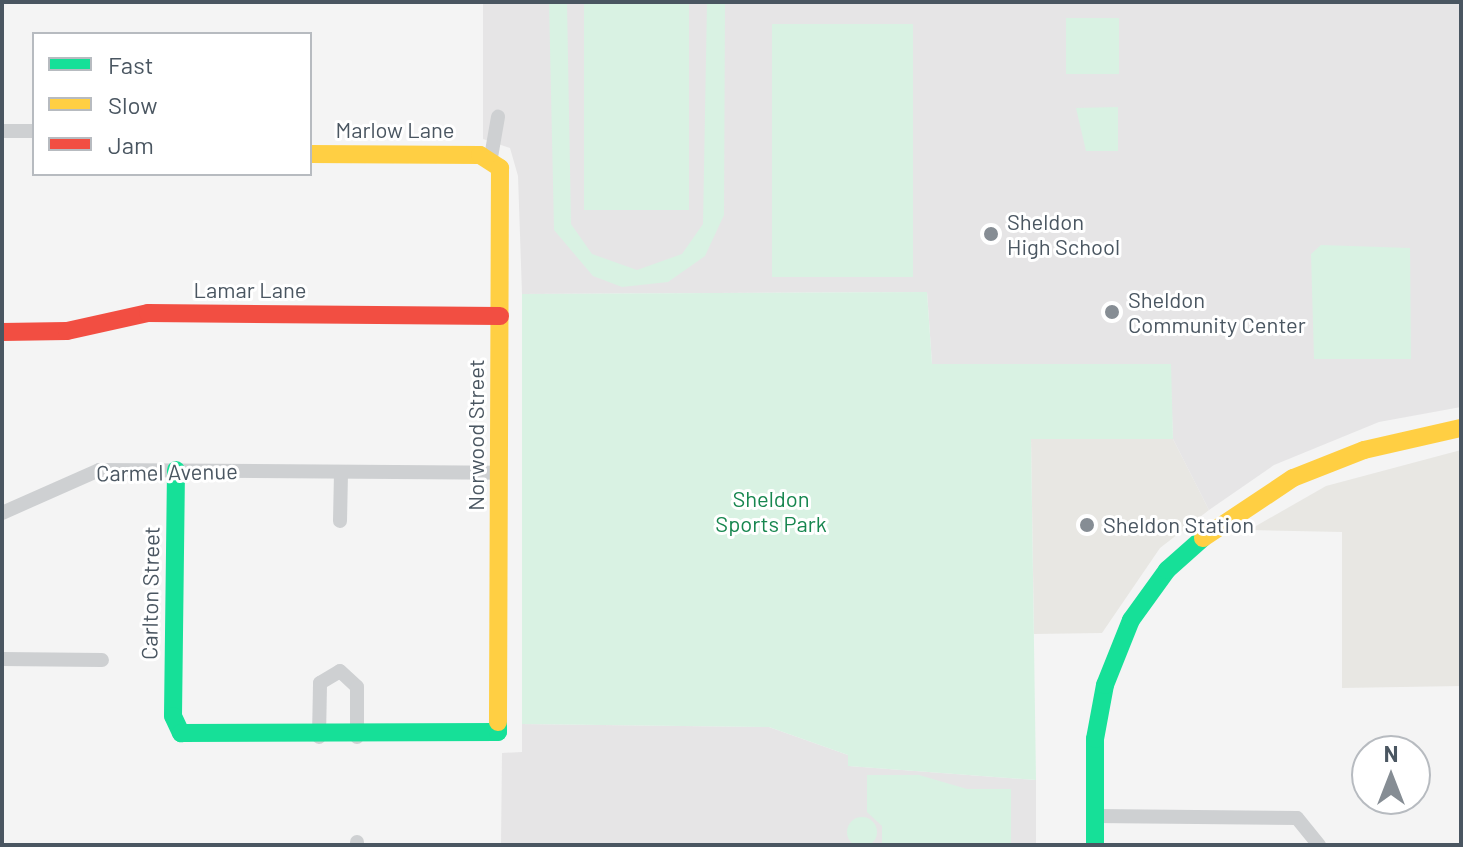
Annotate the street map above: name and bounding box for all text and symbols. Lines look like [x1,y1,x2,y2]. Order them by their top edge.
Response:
legend [32,32,312,176]
text: Fast [108,50,153,79]
text: Slow [108,90,157,119]
street label: Marlow Lane [335,117,455,143]
text: Jam [108,130,154,159]
place label: Sheldon High School [1007,208,1120,260]
marker: Sheldon High School [982,225,1000,243]
street label: Lamar Lane [194,277,306,303]
place label: Sheldon Community Center [1128,286,1306,338]
marker: Sheldon Community Center [1103,303,1121,321]
street label: Norwood Street [463,359,489,511]
street label: Carmel Avenue [96,458,238,486]
park label: Sheldon Sports Park [715,485,827,536]
place label: Sheldon Station [1103,512,1254,538]
marker: Sheldon Station [1078,516,1096,534]
street label: Carlton Street [136,526,164,660]
north arrow [1351,735,1431,815]
text: N [1384,740,1398,766]

